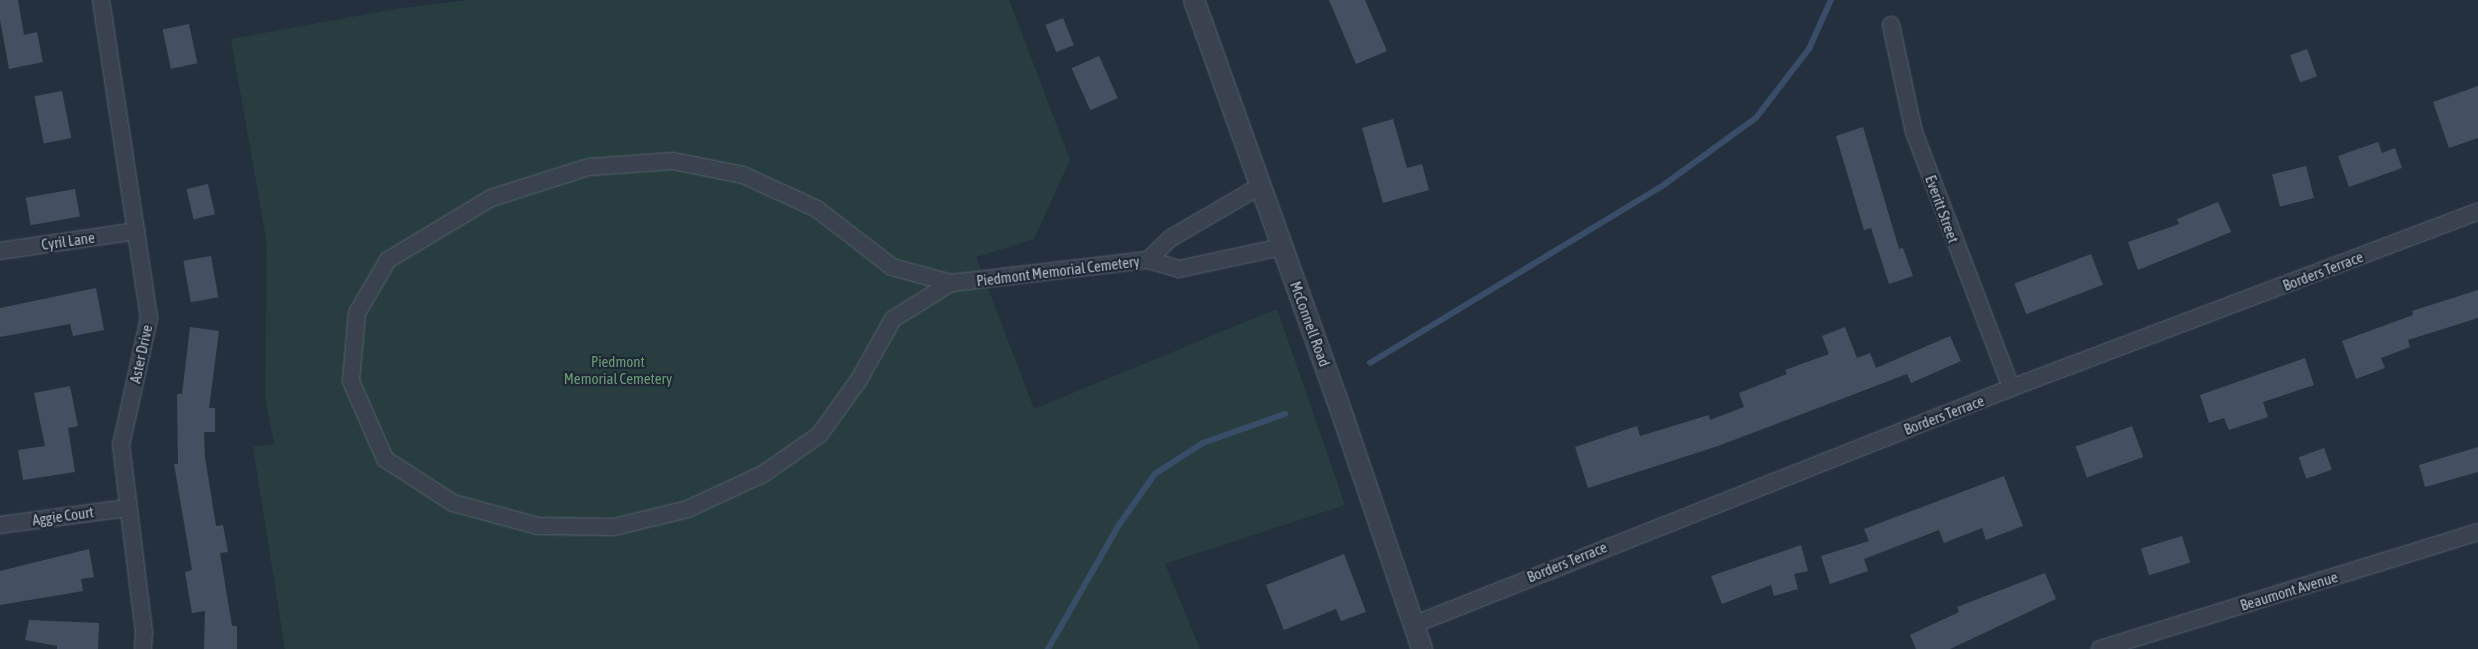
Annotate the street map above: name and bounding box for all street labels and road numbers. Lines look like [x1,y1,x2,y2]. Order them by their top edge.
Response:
street label: Everitt Street [1921,173,1963,245]
street label: Cyril Lane [40,228,96,254]
street label: Borders Terrace [2280,247,2366,295]
street label: Piedmont Memorial Cemetery [975,252,1141,290]
street label: McConnell Road [1286,279,1334,369]
street label: Aster Drive [126,323,156,385]
street label: Borders Terrace [1901,391,1987,439]
street label: Aggie Court [31,503,95,529]
street label: Borders Terrace [1524,538,1610,586]
street label: Beaumont Avenue [2238,568,2340,614]

